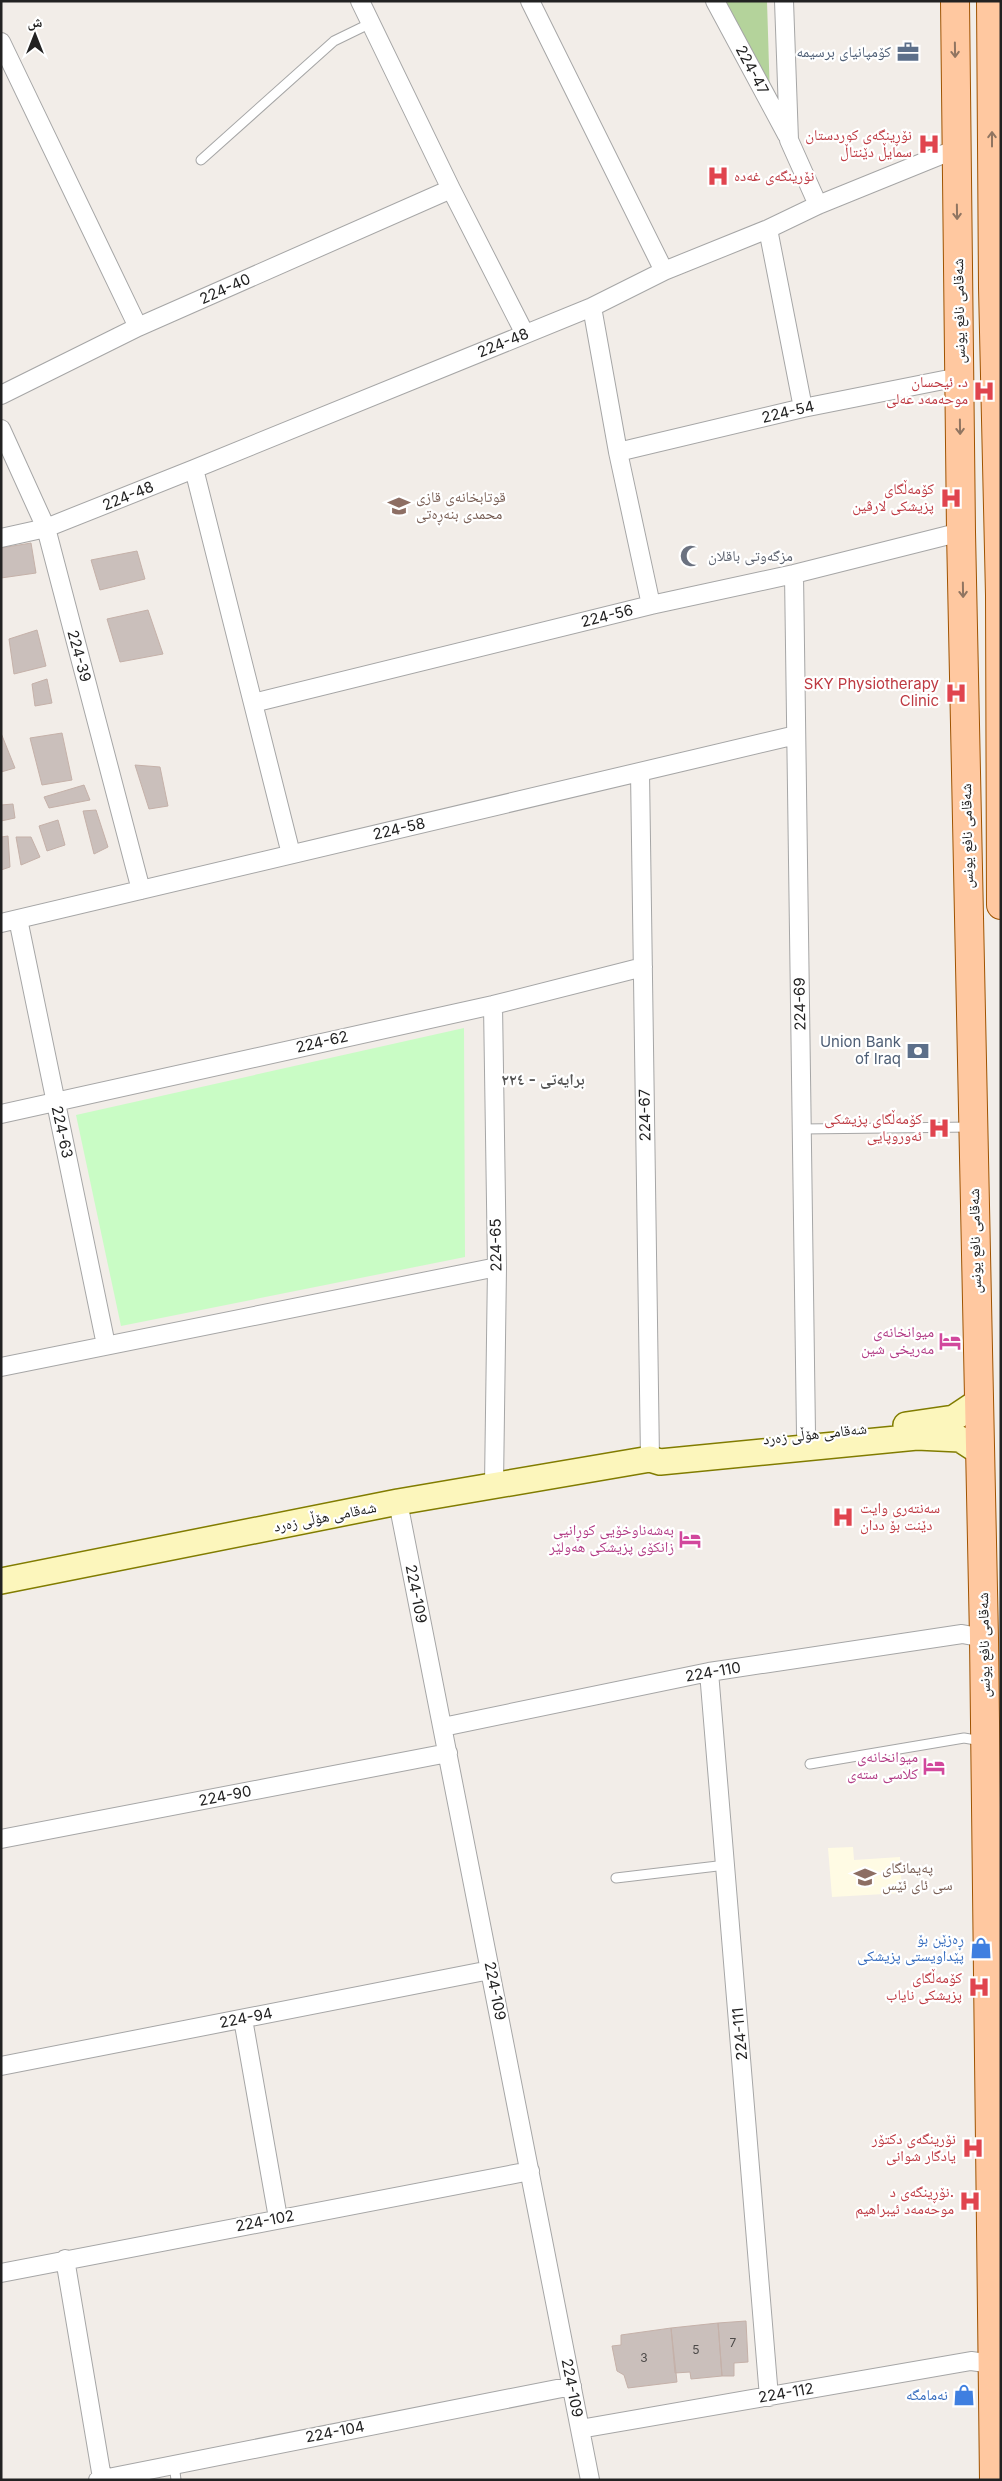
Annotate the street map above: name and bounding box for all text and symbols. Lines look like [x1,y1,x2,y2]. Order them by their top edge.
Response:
north arrow [10,10,60,60]
text: ش [28,13,43,31]
office icon: کۆمپانیای برسیمە [895,39,921,65]
street label: 224-47 [732,42,773,98]
place label: کۆمپانیای برسیمە [796,42,891,62]
one-way arrow [950,42,960,58]
place label: نۆڕینگەی کوردستان سمایڵ دێنتاڵ [805,125,912,162]
hospital icon: نۆڕینگەی کوردستان سمایڵ دێنتاڵ [916,131,942,157]
one-way arrow [987,131,997,148]
hospital icon: نۆرینگەی غەدە [705,163,731,189]
place label: نۆرینگەی غەدە [734,166,814,186]
one-way arrow [952,204,962,220]
street label: شەقامی نافع یونس [948,258,970,364]
street label: 224-40 [196,269,253,308]
street label: 224-48 [474,324,531,361]
place label: د. ئیحسان موحەمەد عەلی [886,372,968,409]
hospital icon: د. ئیحسان موحەمەد عەلی [971,378,997,404]
street label: 224-54 [760,396,816,427]
one-way arrow [955,419,965,435]
street label: 224-48 [99,477,156,514]
place label: کۆمەڵگای پزیشکی لارڤین [852,479,934,516]
hospital icon: کۆمەڵگای پزیشکی لارڤین [938,485,964,511]
place label: قوتابخانەی قازی محمدی بنەڕەتی [416,487,506,526]
school or university icon: قوتابخانەی قازی محمدی بنەڕەتی [386,493,412,519]
mosque icon: مزگه‌وتی باقلان [678,543,704,569]
place label: مزگه‌وتی باقلان [708,546,793,566]
one-way arrow [958,582,967,598]
street label: 224-56 [579,600,635,631]
street label: 224-39 [63,628,96,684]
place label: SKY Physiotherapy Clinic [804,674,940,710]
hospital icon: SKY Physiotherapy Clinic [943,680,969,706]
street label: شەقامی نافع یونس [956,783,978,889]
street label: 224-58 [371,813,427,844]
street label: 224-69 [790,977,809,1031]
street label: 224-62 [294,1026,350,1057]
place label: Union Bank of Iraq [820,1032,902,1068]
bank icon: Union Bank of Iraq [905,1038,931,1064]
district label: برایەتی - ٢٢٤ [501,1069,585,1089]
street label: 224-67 [635,1089,654,1141]
street label: 224-63 [48,1104,77,1160]
place label: کۆمەڵگای پزیشکی ئەوروپایی [824,1109,922,1146]
hospital icon: کۆمەڵگای پزیشکی ئەوروپایی [926,1115,952,1141]
street label: شەقامی نافع یونس [964,1188,986,1294]
street label: 224-65 [486,1218,505,1272]
place label: میوانخانەی مەریخی شین [861,1322,934,1359]
hotel icon: میوانخانەی مەریخی شین [937,1328,963,1354]
street label: شەقامی هۆڵی زەرد [762,1419,868,1449]
street label: شەقامی هۆڵی زەرد [272,1497,378,1537]
place label: سەنتەری وایت دێنت بۆ ددان [860,1498,940,1535]
hospital icon: سەنتەری وایت دێنت بۆ ددان [830,1504,856,1530]
place label: بەشەناوخۆیی کوڕانیی زانکۆی پزیشکی هەولێر [548,1520,674,1557]
hotel icon: بەشەناوخۆیی کوڕانیی زانکۆی پزیشکی هەولێر [677,1526,703,1552]
street label: 224-109 [401,1563,431,1625]
street label: شەقامی نافع یونس [973,1592,995,1698]
street label: 224-110 [684,1657,742,1686]
place label: میوانخانەی کلاسی ستەی [847,1747,918,1784]
hotel icon: میوانخانەی کلاسی ستەی [921,1753,947,1779]
street label: 224-90 [197,1781,253,1810]
place label: پەیمانگای سی ئای ئێس [882,1858,953,1895]
school or university icon: پەیمانگای سی ئای ئێس [852,1864,878,1890]
place label: ڕەزێن بۆ پێداویستی پزیشکی [857,1929,964,1966]
shop icon: ڕەزێن بۆ پێداویستی پزیشکی [968,1935,994,1961]
street label: 224-109 [480,1960,510,2022]
place label: کۆمەڵگای پزیشکی نایاب [886,1968,962,2005]
hospital icon: کۆمەڵگای پزیشکی نایاب [966,1974,992,2000]
street label: 224-94 [218,2003,274,2032]
street label: 224-111 [728,2007,751,2061]
place label: نۆرینگەی دکتۆر یادگار شوانی [871,2129,956,2166]
hospital icon: نۆرینگەی دکتۆر یادگار شوانی [960,2135,986,2161]
place label: نۆڕینگەی د. موحەمەد ئیبراهیم [855,2182,954,2219]
hospital icon: نۆڕینگەی د. موحەمەد ئیبراهیم [957,2188,983,2214]
street label: 224-102 [234,2206,296,2235]
house number: 7 [730,2335,737,2350]
house number: 5 [692,2342,700,2357]
house number: 3 [640,2350,648,2365]
street label: 224-109 [557,2357,587,2419]
street label: 224-112 [757,2378,815,2407]
shop icon: نەمامگە [951,2382,977,2408]
place label: نەمامگە [906,2385,948,2404]
street label: 224-104 [304,2416,366,2447]

